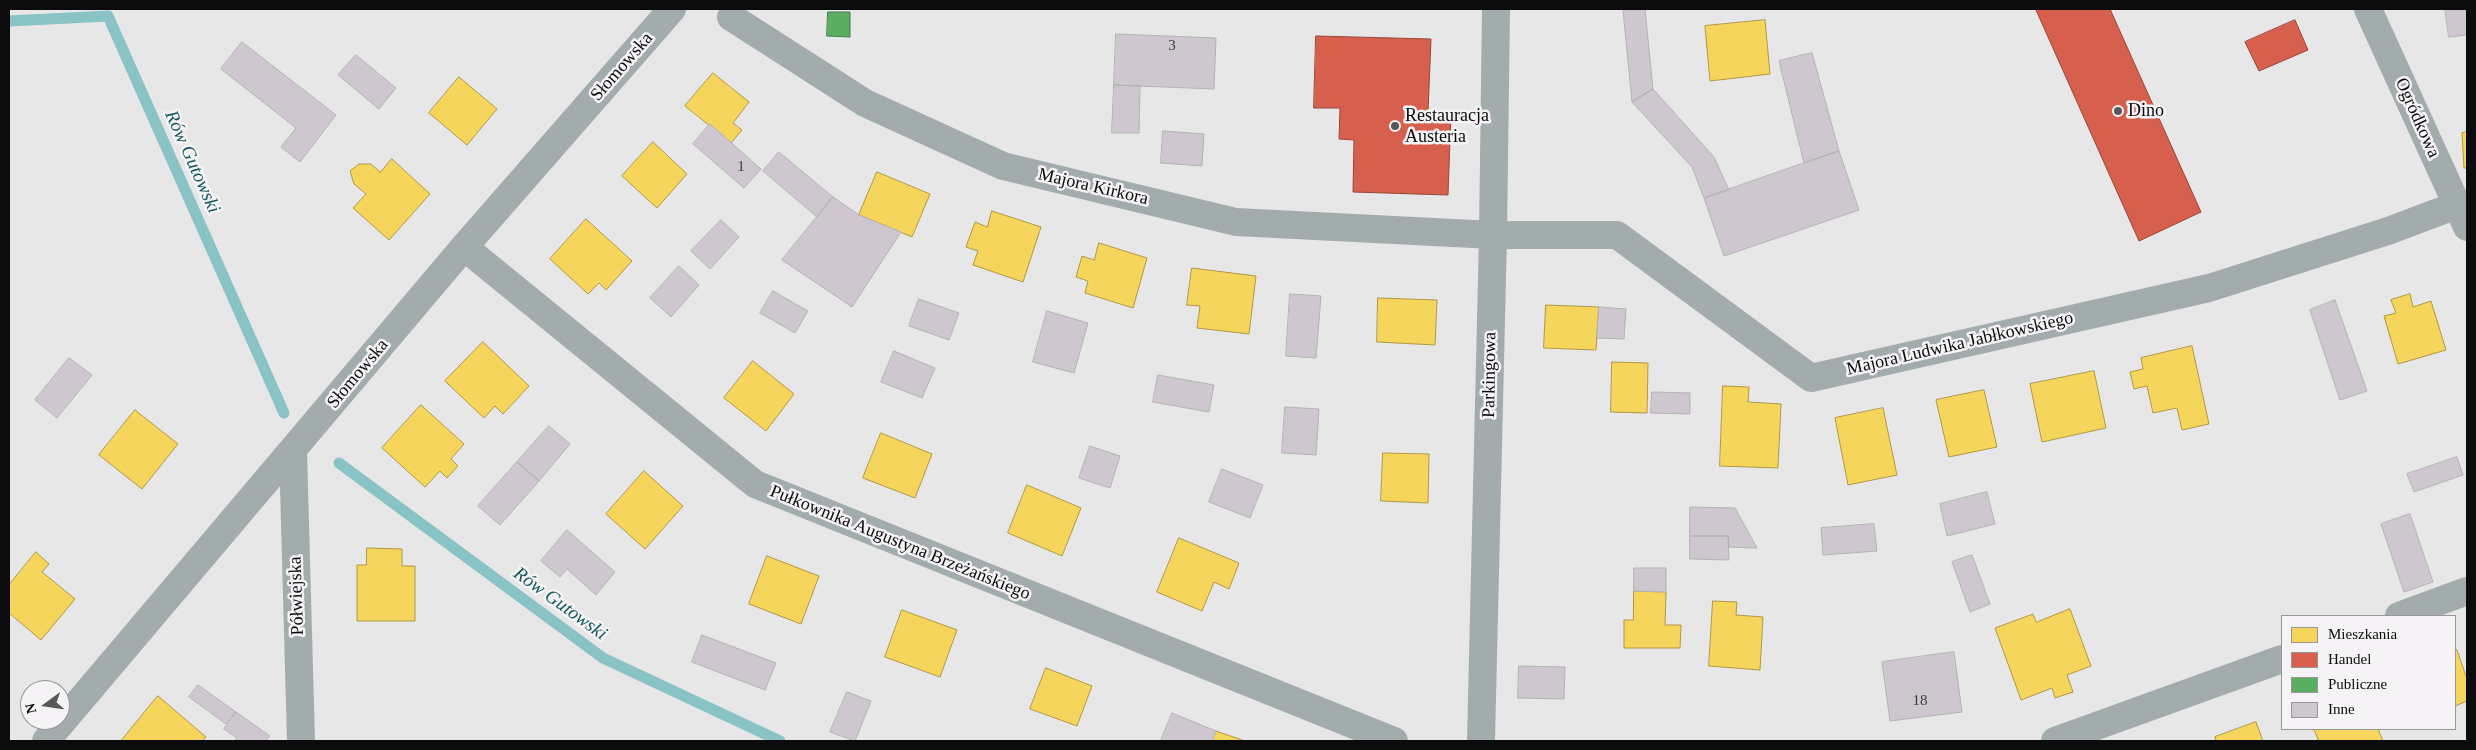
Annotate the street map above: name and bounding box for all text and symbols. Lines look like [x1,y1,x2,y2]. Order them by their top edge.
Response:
street label: Słomowska [586,28,658,106]
house number: 3 [1168,37,1176,55]
street label: Ogródkowa [2390,75,2444,161]
place label: Dino [2128,100,2164,122]
place label: Restauracja Austeria [1405,105,1489,148]
marker: Dino [2112,105,2124,117]
water label: Rów Gutowski [159,107,225,217]
marker: Restauracja Austeria [1389,120,1401,132]
house number: 1 [737,158,745,176]
street label: Majora Kirkora [1036,164,1150,210]
street label: Majora Ludwika Jabłkowskiego [1845,307,2075,381]
street label: Parkingowa [1478,332,1502,418]
street label: Słomowska [323,335,393,413]
street label: Pułkownika Augustyna Brzeżańskiego [767,481,1033,605]
street label: Półwiejska [285,556,309,636]
water label: Rów Gutowski [509,562,611,646]
legend [2281,615,2456,730]
text: Mieszkania [2328,626,2397,642]
text: Handel [2328,651,2371,667]
text: Publiczne [2328,676,2387,692]
north arrow [20,680,70,730]
house number: 18 [1912,692,1928,710]
text: Inne [2328,701,2355,717]
text: N [22,702,39,715]

